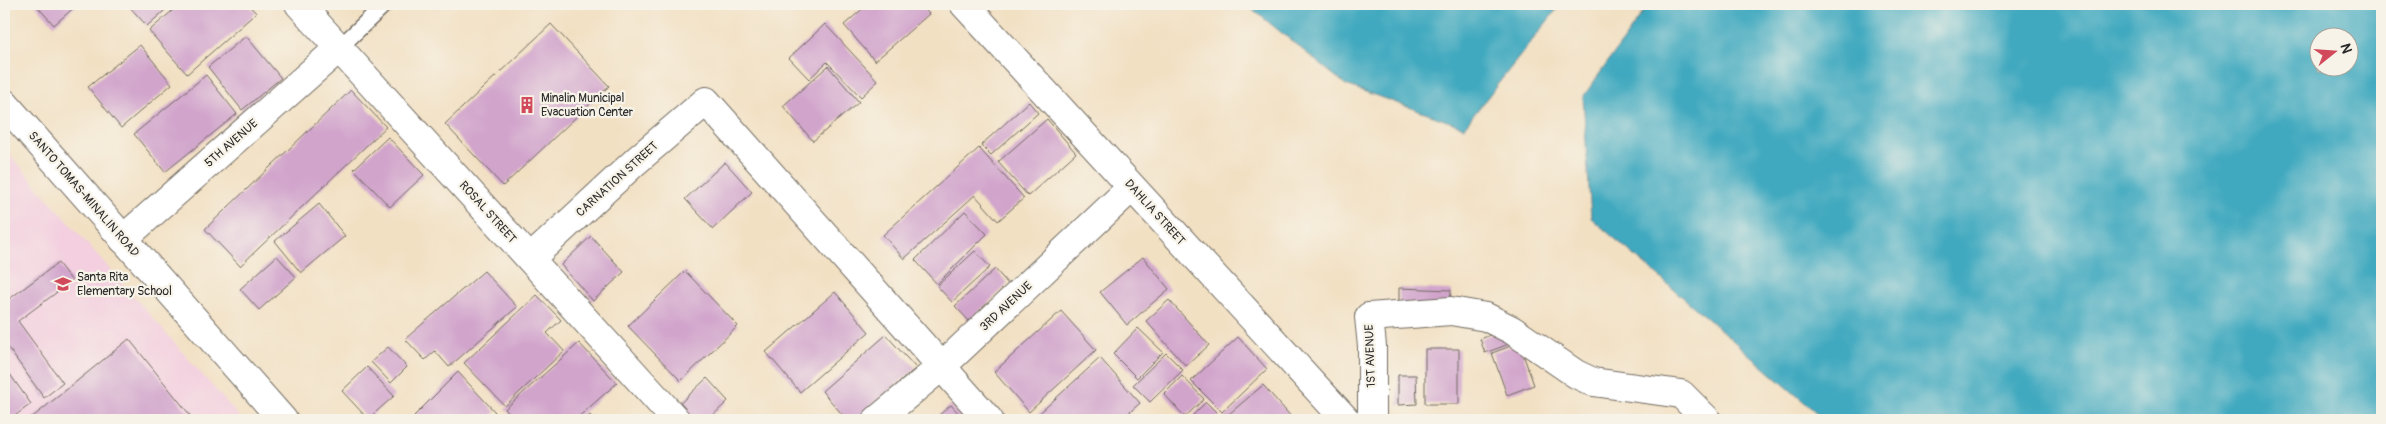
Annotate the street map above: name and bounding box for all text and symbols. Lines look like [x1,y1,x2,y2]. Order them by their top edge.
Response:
north arrow [2308,28,2358,78]
text: N [2336,41,2355,55]
place label: Minalin Municipal Evacuation Center [541,91,634,120]
building icon: Minalin Municipal Evacuation Center [517,95,537,115]
street label: 5TH AVENUE [202,116,261,171]
street label: SANTO TOMAS-MINALIN ROAD [25,129,142,260]
street label: CARNATION STREET [573,138,662,220]
street label: DAHLIA STREET [1121,176,1188,249]
street label: ROSAL STREET [456,178,520,247]
place label: Santa Rita Elementary School [77,270,172,299]
school or university icon: Santa Rita Elementary School [53,274,73,294]
street label: 3RD AVENUE [977,278,1036,334]
street label: 1ST AVENUE [1362,324,1379,388]

